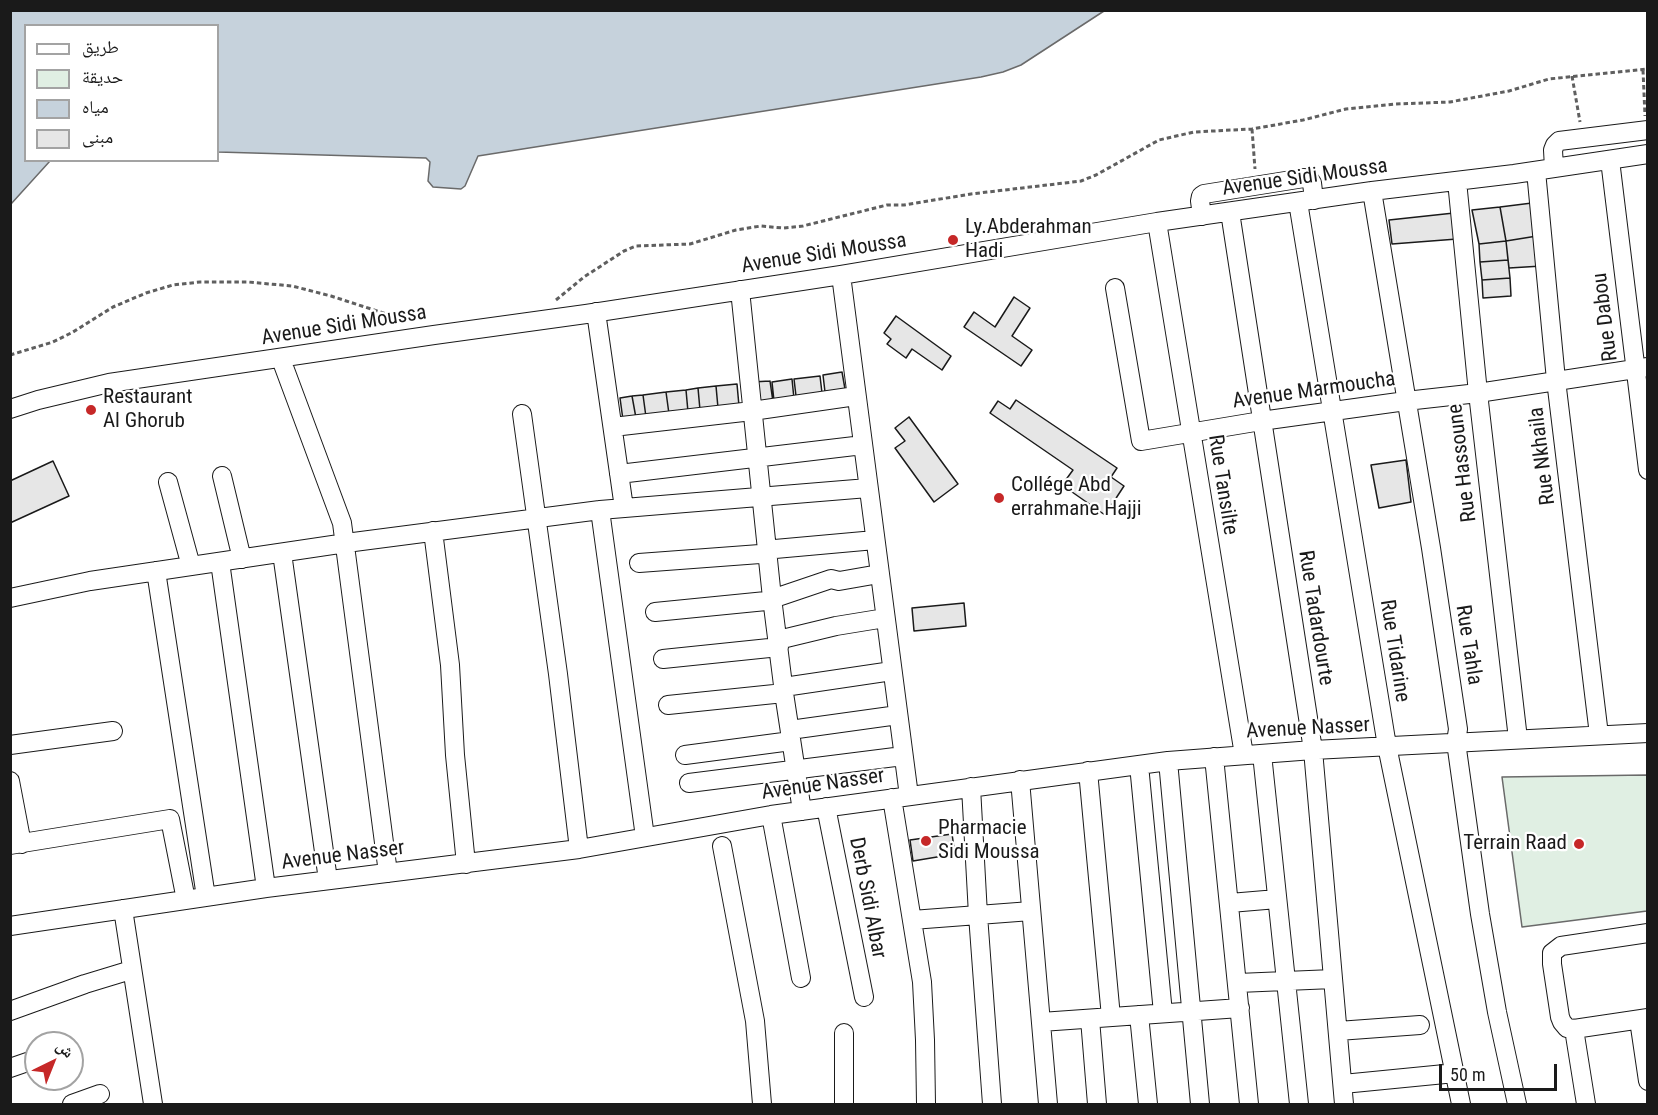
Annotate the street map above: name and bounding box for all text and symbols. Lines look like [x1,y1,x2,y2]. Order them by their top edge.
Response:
legend [24,24,219,162]
text: طريق [82,36,119,57]
text: حديقة [82,66,123,87]
text: مياه [82,96,109,117]
text: مبنى [82,126,113,147]
street label: Avenue Sidi Moussa [1221,154,1389,202]
place label: Ly.Abderahman Hadi [965,215,1092,265]
street label: Avenue Sidi Moussa [740,229,908,279]
marker: Ly.Abderahman Hadi [946,233,960,247]
street label: Rue Dabou [1588,271,1624,363]
street label: Avenue Sidi Moussa [260,301,428,351]
street label: Avenue Marmoucha [1231,367,1397,415]
place label: Restaurant Al Ghorub [103,385,192,435]
street label: Rue Hassoune [1443,402,1483,524]
marker: Restaurant Al Ghorub [84,403,98,417]
street label: Rue Nkhaila [1525,406,1561,506]
street label: Rue Tansilte [1202,433,1242,537]
place label: Collége Abd errahmane Hajji [1011,473,1141,523]
marker: Collége Abd errahmane Hajji [992,491,1006,505]
street label: Rue Tadardourte [1292,549,1338,687]
street label: Rue Tidarine [1373,598,1415,704]
street label: Rue Tahla [1449,603,1487,687]
street label: Avenue Nasser [1246,713,1370,745]
street label: Avenue Nasser [760,764,886,806]
place label: Pharmacie Sidi Moussa [938,816,1040,866]
place label: Terrain Raad [1463,831,1567,857]
marker: Pharmacie Sidi Moussa [919,834,933,848]
street label: Derb Sidi Albar [843,835,891,961]
street label: Avenue Nasser [280,836,406,876]
marker: Terrain Raad [1572,837,1586,851]
north arrow [24,1031,84,1091]
text: ش [53,1036,78,1062]
scale bar [1442,1052,1560,1090]
text: 50 m [1450,1064,1485,1085]

